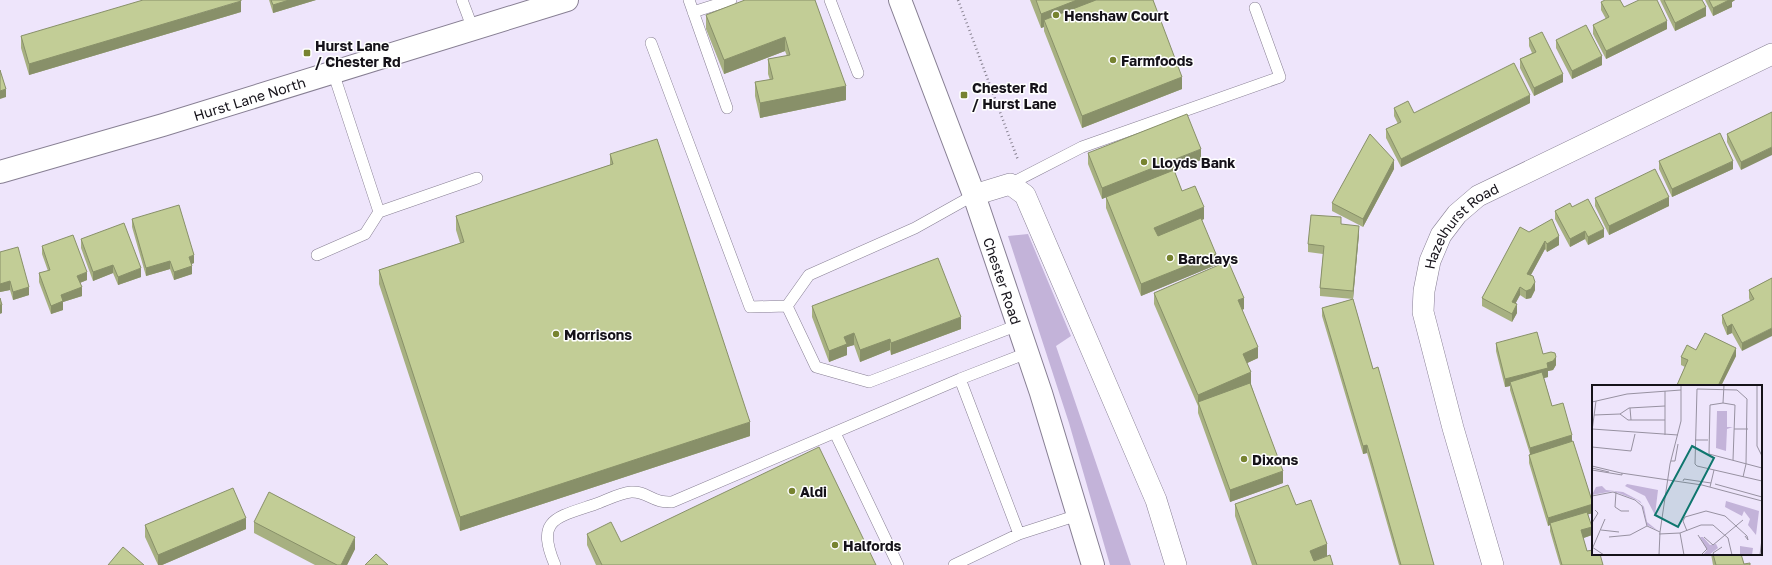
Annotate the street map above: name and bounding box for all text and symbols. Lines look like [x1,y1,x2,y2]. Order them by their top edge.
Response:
place label: Henshaw Court [1064,7,1169,24]
marker: Henshaw Court [1051,10,1061,20]
place label: Hurst Lane / Chester Rd [315,37,401,70]
marker: Hurst Lane / Chester Rd [302,48,312,58]
place label: Farmfoods [1121,52,1193,69]
marker: Farmfoods [1108,55,1118,65]
street label: Hurst Lane North [191,73,307,124]
place label: Chester Rd / Hurst Lane [972,79,1057,112]
marker: Chester Rd / Hurst Lane [959,90,969,100]
place label: Lloyds Bank [1152,154,1235,171]
marker: Lloyds Bank [1139,157,1149,167]
street label: Hazelhurst Road [1420,179,1501,271]
street label: Chester Road [980,235,1026,326]
place label: Barclays [1178,250,1238,267]
marker: Barclays [1165,253,1175,263]
place label: Morrisons [564,326,632,343]
marker: Morrisons [551,329,561,339]
inset map [1592,385,1762,555]
place label: Dixons [1252,451,1299,468]
marker: Dixons [1239,454,1249,464]
place label: Aldi [800,483,827,500]
marker: Aldi [787,486,797,496]
place label: Halfords [843,537,902,554]
marker: Halfords [830,540,840,550]

